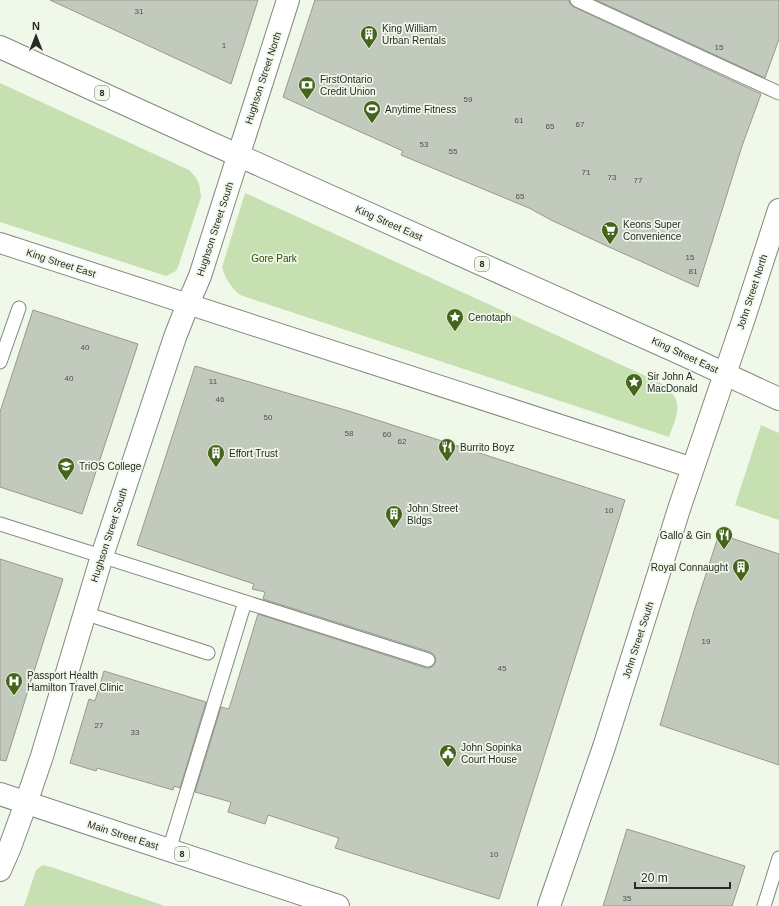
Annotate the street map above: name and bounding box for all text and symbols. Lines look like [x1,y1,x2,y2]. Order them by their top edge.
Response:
house number: 31 [135,7,144,16]
north arrow [16,16,56,56]
text: N [32,20,40,32]
place label: King William Urban Rentals [382,23,446,46]
building icon: King William Urban Rentals [359,24,379,49]
street label: Hughson Street North [243,30,283,126]
house number: 1 [222,41,227,50]
house number: 15 [715,43,724,52]
place label: FirstOntario Credit Union [320,74,376,97]
bank icon: FirstOntario Credit Union [297,75,317,100]
road number: 8 [95,86,109,100]
house number: 59 [464,95,473,104]
sports icon: Anytime Fitness [362,99,382,124]
place label: Anytime Fitness [385,104,456,115]
house number: 61 [515,116,524,125]
house number: 67 [576,120,585,129]
house number: 65 [546,122,555,131]
house number: 53 [420,140,429,149]
house number: 55 [449,147,458,156]
house number: 71 [582,168,591,177]
house number: 73 [608,173,617,182]
house number: 77 [634,176,643,185]
street label: Hughson Street South [195,181,235,277]
house number: 65 [516,192,525,201]
street label: King Street East [354,203,424,243]
place label: Keons Super Convenience [623,219,682,242]
supermarket icon: Keons Super Convenience [600,220,620,245]
street label: King Street East [25,247,97,279]
park label: Gore Park [251,253,298,264]
house number: 15 [686,253,695,262]
street label: John Street North [735,253,769,331]
road number: 8 [475,257,489,271]
house number: 81 [689,267,698,276]
place icon: Cenotaph [445,307,465,332]
place label: Cenotaph [468,312,511,323]
street label: King Street East [650,335,720,375]
house number: 40 [81,343,90,352]
place label: Sir John A. MacDonald [647,371,698,394]
place icon: Sir John A. MacDonald [624,372,644,397]
house number: 40 [65,374,74,383]
house number: 11 [209,377,218,386]
house number: 46 [216,395,225,404]
house number: 50 [264,413,273,422]
house number: 58 [345,429,354,438]
house number: 60 [383,430,392,439]
house number: 62 [398,437,407,446]
restaurant icon: Burrito Boyz [437,437,457,462]
place label: Burrito Boyz [460,442,514,453]
building icon: Effort Trust [206,443,226,468]
place label: Effort Trust [229,448,278,459]
school or university icon: TriOS College [56,456,76,481]
place label: TriOS College [79,461,142,472]
street label: Hughson Street South [89,487,129,583]
place label: John Street Bldgs [407,503,458,526]
building icon: John Street Bldgs [384,504,404,529]
house number: 10 [605,506,614,515]
restaurant icon: Gallo & Gin [714,525,734,550]
place label: Gallo & Gin [660,530,711,541]
building icon: Royal Connaught [731,557,751,582]
place label: Royal Connaught [651,562,728,573]
street label: John Street South [620,600,656,680]
house number: 19 [702,637,711,646]
house number: 45 [498,664,507,673]
place label: Passport Health Hamilton Travel Clinic [27,670,124,693]
hospital icon: Passport Health Hamilton Travel Clinic [4,671,24,696]
house number: 27 [95,721,104,730]
house number: 33 [131,728,140,737]
place label: John Sopinka Court House [461,742,522,765]
public building icon: John Sopinka Court House [438,743,458,768]
street label: Main Street East [86,818,160,852]
road number: 8 [175,847,189,861]
house number: 10 [490,850,499,859]
scale bar [635,864,730,890]
text: 20 m [641,871,668,885]
house number: 35 [623,894,632,903]

